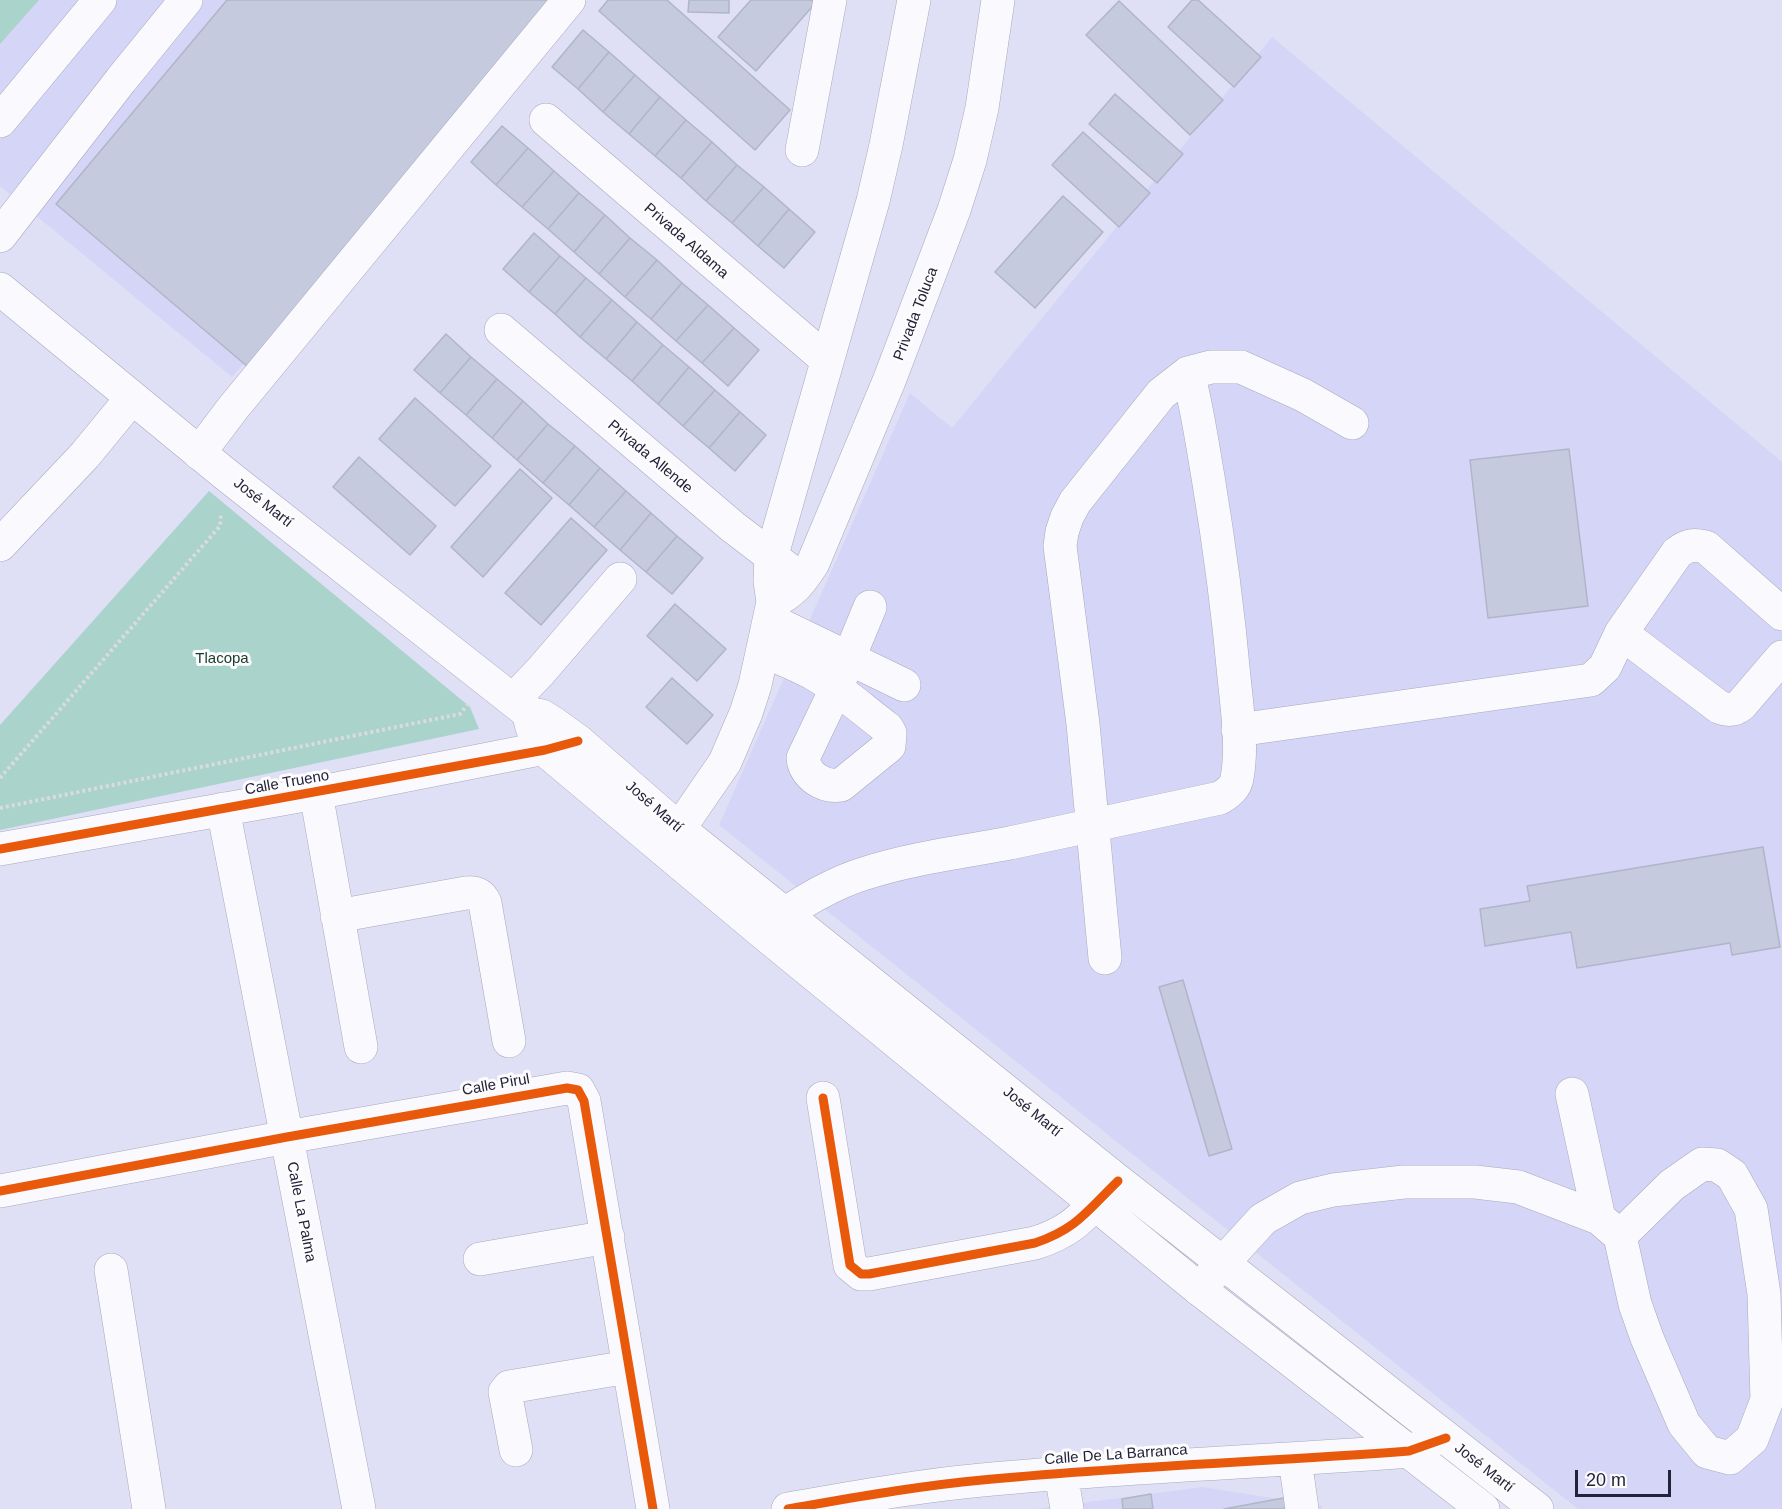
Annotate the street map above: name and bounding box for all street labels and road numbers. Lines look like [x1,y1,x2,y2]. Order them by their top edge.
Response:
street label: Privada Aldama [640,199,732,283]
street label: Privada Toluca [890,265,942,363]
street label: Privada Allende [604,416,696,498]
street label: José Martí [230,474,296,532]
street label: Calle Trueno [243,767,331,799]
street label: José Martí [622,777,686,837]
street label: Calle Pirul [461,1070,531,1100]
street label: José Martí [999,1083,1065,1141]
street label: Calle La Palma [282,1160,320,1264]
street label: José Martí [1451,1439,1517,1497]
street label: Calle De La Barranca [1044,1441,1188,1469]

